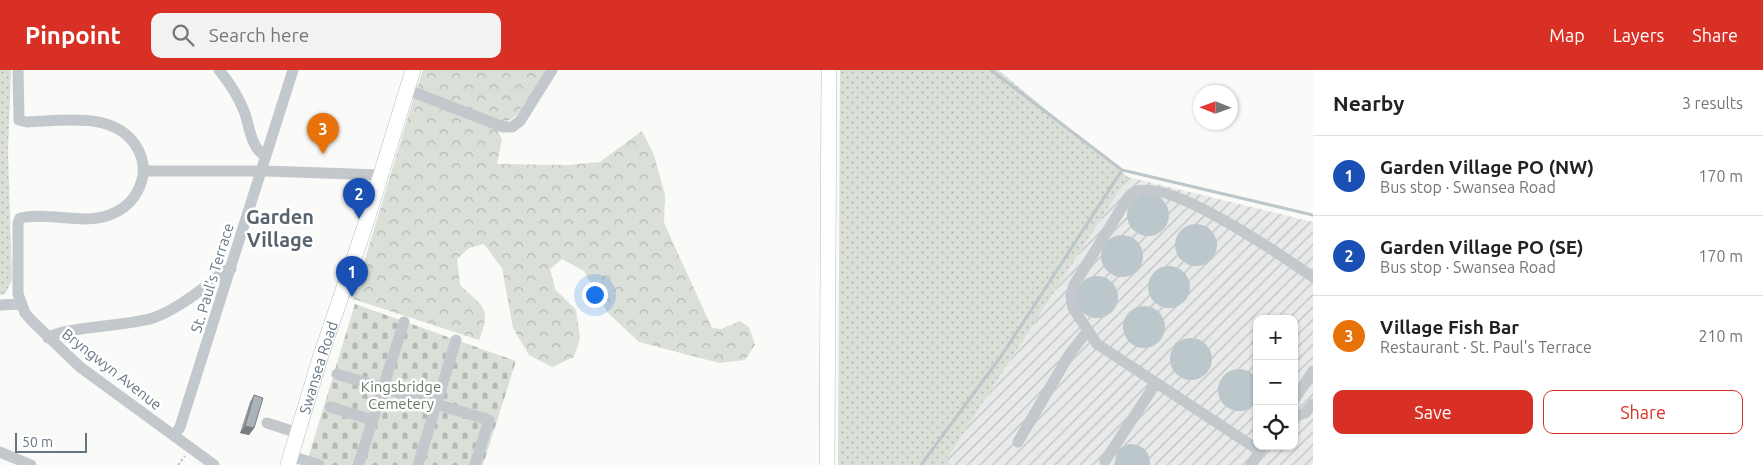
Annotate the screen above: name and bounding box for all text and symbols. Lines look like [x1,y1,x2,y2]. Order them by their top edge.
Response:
search box [151,13,501,58]
icon: search [169,21,197,49]
text: Pinpoint [25,22,121,49]
text: Search here [209,24,309,46]
text: Map [1549,25,1585,45]
text: Layers [1613,25,1664,45]
text: Share [1692,25,1738,45]
north arrow [1193,85,1238,130]
text: Nearby [1333,91,1404,115]
text: 3 results [1682,94,1743,112]
pin: 3 [307,113,339,154]
text: Garden Village PO (NW) [1380,156,1594,178]
text: 1 [1344,167,1354,185]
text: 170 m [1698,167,1743,185]
pin: 2 [343,178,375,219]
text: Bus stop · Swansea Road [1380,178,1556,196]
district label: Garden Village [246,205,314,251]
street label: St. Paul's Terrace [187,221,237,335]
text: Garden Village PO (SE) [1380,236,1584,258]
text: 2 [1344,247,1354,265]
text: 170 m [1698,247,1743,265]
pin: 1 [336,256,368,297]
text: Bus stop · Swansea Road [1380,258,1556,276]
your location [582,282,608,308]
map controls [1253,315,1298,450]
button: + [1253,315,1298,360]
text: Village Fish Bar [1380,316,1519,338]
street label: Swansea Road [295,319,340,416]
street label: Bryngwyn Avenue [59,325,165,413]
text: 3 [1344,327,1354,345]
text: 210 m [1698,327,1743,345]
text: Restaurant · St. Paul's Terrace [1380,338,1592,356]
button: − [1253,360,1298,405]
park label: Kingsbridge Cemetery [361,378,441,412]
button: Save [1333,390,1533,434]
button: Share [1543,390,1743,434]
button: locate [1253,405,1298,450]
scale bar [15,430,88,453]
text: 50 m [22,434,53,450]

